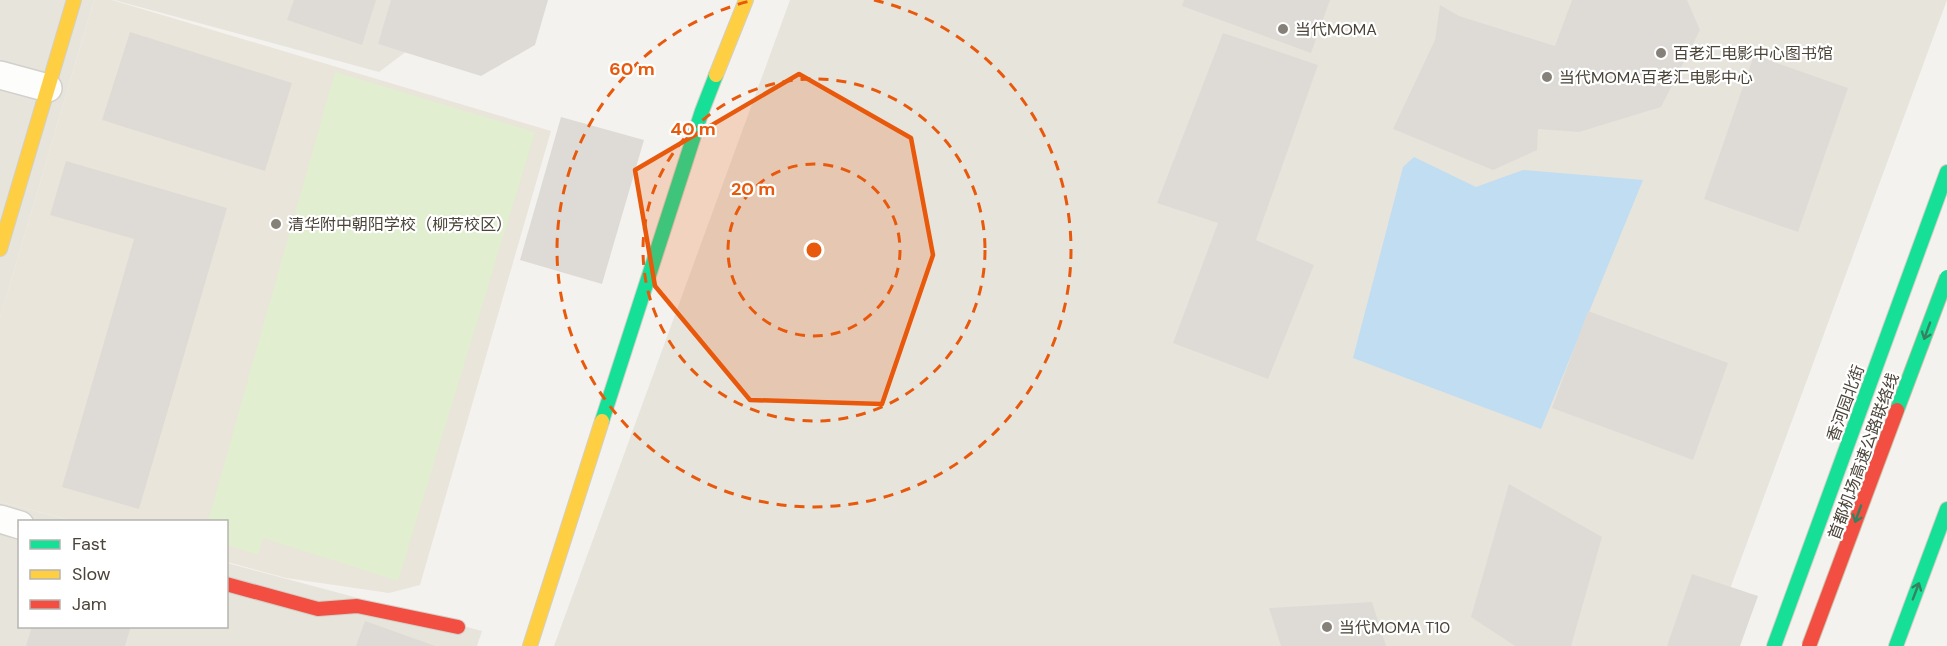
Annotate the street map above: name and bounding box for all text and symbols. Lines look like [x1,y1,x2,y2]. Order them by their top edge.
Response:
place label: 当代MOMA [1295,19,1377,40]
marker: 当代MOMA [1276,22,1290,36]
place label: 百老汇电影中心图书馆 [1673,43,1833,64]
marker: 百老汇电影中心图书馆 [1654,46,1668,60]
text: 60 m [609,57,655,81]
place label: 当代MOMA百老汇电影中心 [1559,67,1753,88]
marker: 当代MOMA百老汇电影中心 [1540,70,1554,84]
text: 40 m [670,117,716,141]
text: 20 m [731,177,775,201]
place label: 清华附中朝阳学校（柳芳校区） [288,214,512,235]
marker: 清华附中朝阳学校（柳芳校区） [269,217,283,231]
centre of rings [804,240,824,260]
one-way arrow [1920,322,1931,340]
street label: 香河园北街 [1822,362,1869,444]
street label: 首都机场高速公路联络线 [1824,370,1903,542]
one-way arrow [1852,504,1863,523]
legend [18,520,228,628]
text: Fast [72,532,107,556]
text: Slow [72,562,111,586]
one-way arrow [1912,582,1923,601]
text: Jam [72,592,107,616]
place label: 当代MOMA T10 [1339,617,1450,638]
marker: 当代MOMA T10 [1320,620,1334,634]

